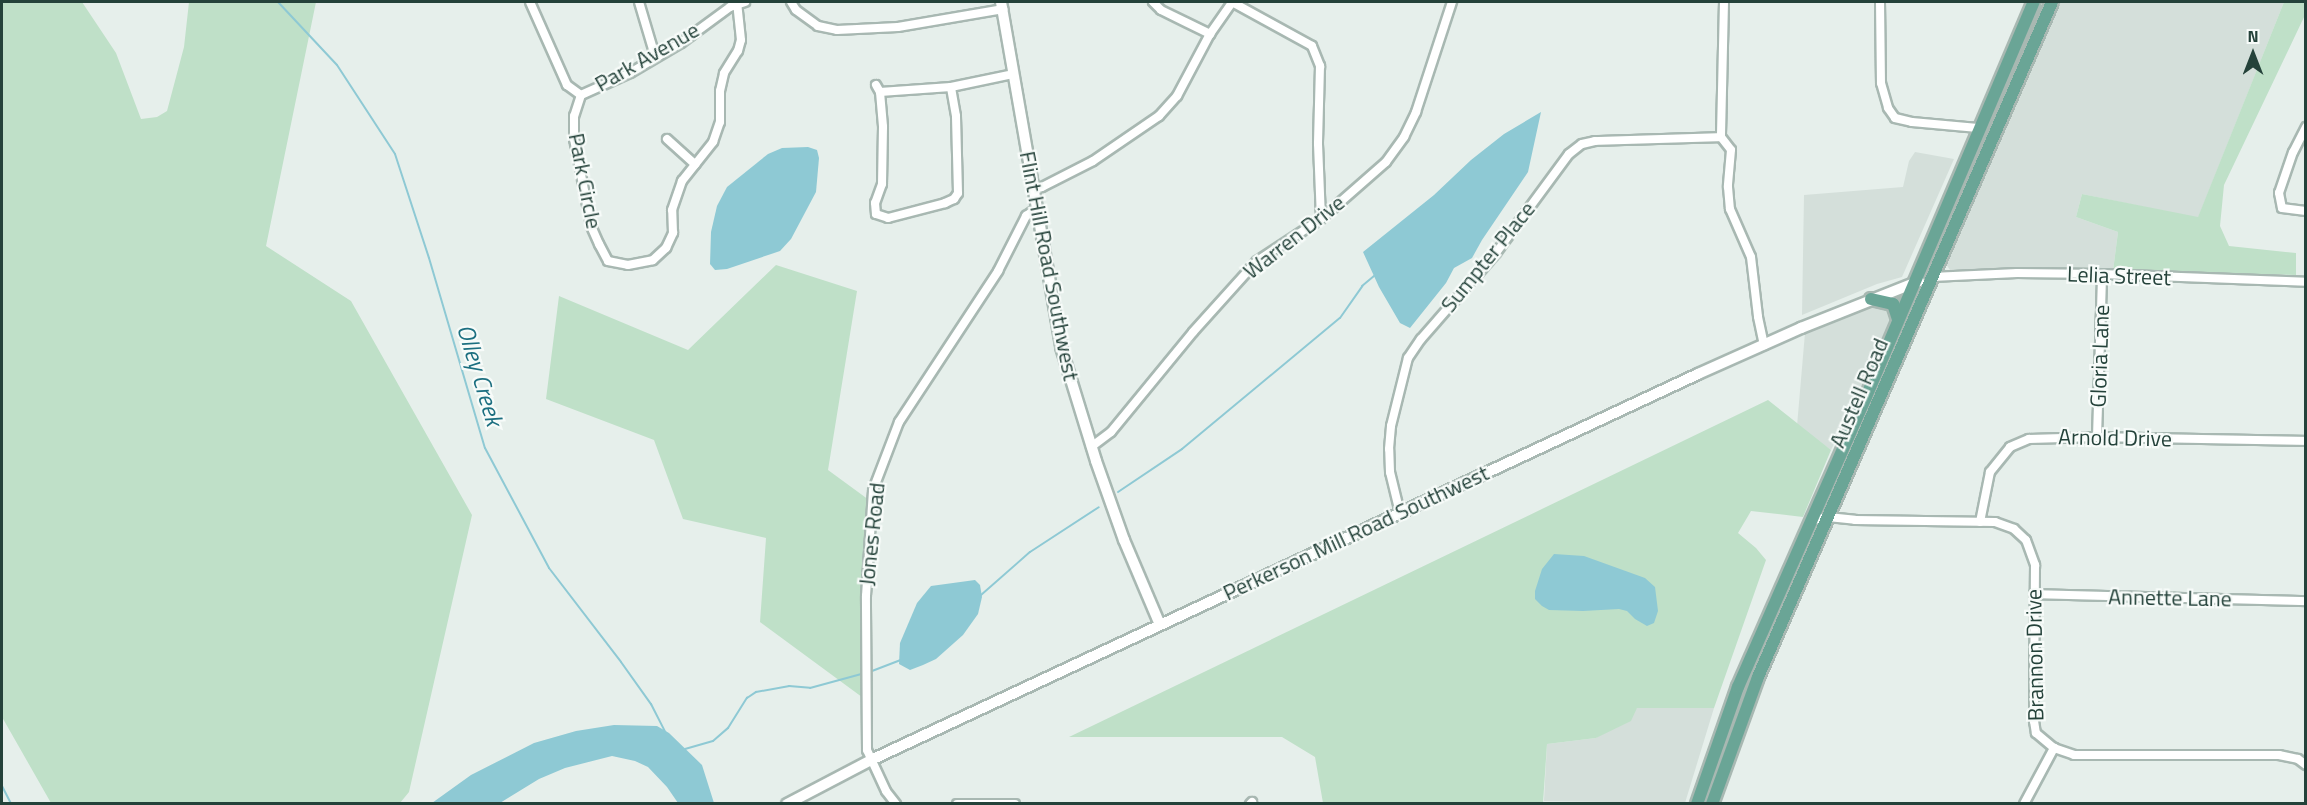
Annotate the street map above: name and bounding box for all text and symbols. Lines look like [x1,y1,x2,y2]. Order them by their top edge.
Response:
street label: Park Avenue [590,17,704,97]
north arrow [2223,24,2283,84]
text: N [2247,24,2259,48]
street label: Park Circle [563,131,607,231]
street label: Flint Hill Road Southwest [1014,149,1084,383]
street label: Warren Drive [1238,189,1350,285]
street label: Sumpter Place [1435,196,1541,318]
street label: Lelia Street [2067,261,2171,291]
street label: Gloria Lane [2085,304,2115,408]
water label: Olley Creek [451,321,509,429]
street label: Austell Road [1824,334,1894,452]
street label: Arnold Drive [2058,424,2172,452]
street label: Perkerson Mill Road Southwest [1219,460,1493,606]
street label: Jones Road [853,481,891,587]
street label: Annette Lane [2108,584,2232,612]
street label: Brannon Drive [2021,589,2049,721]

